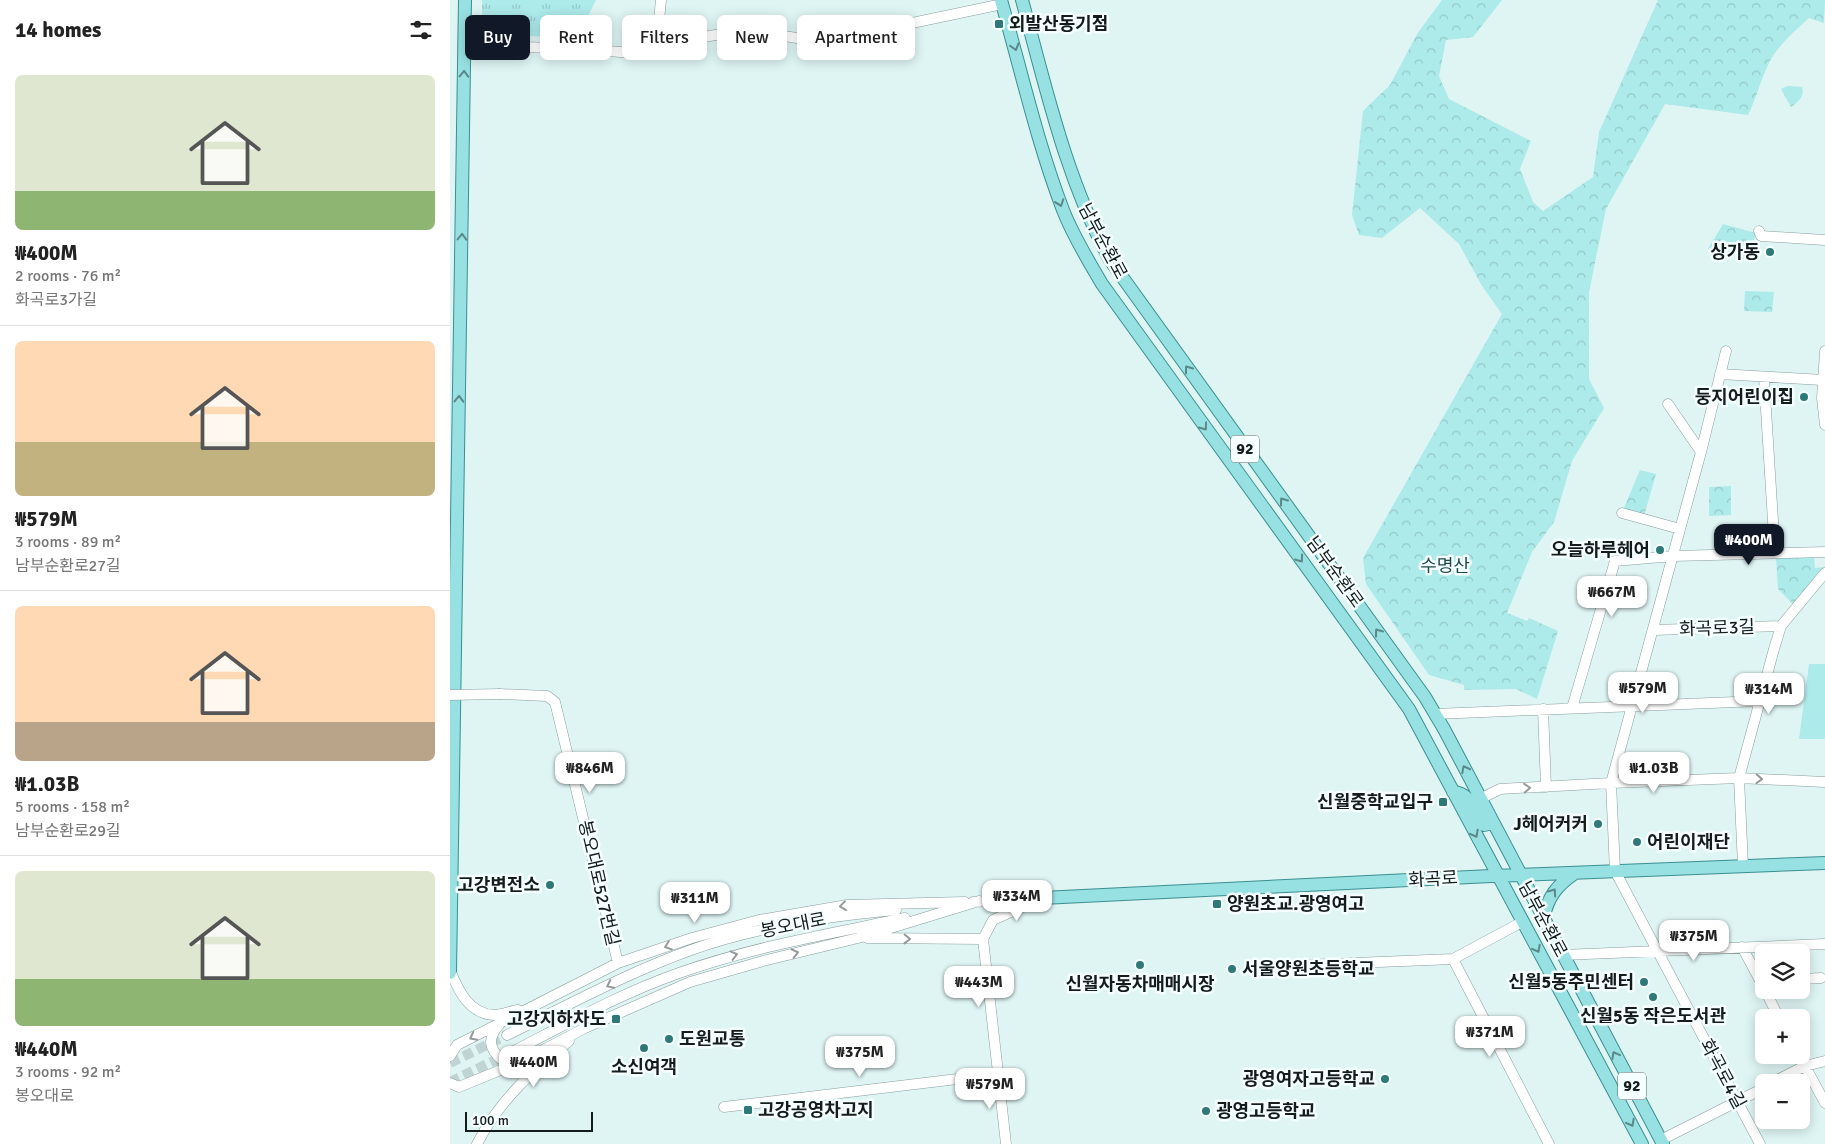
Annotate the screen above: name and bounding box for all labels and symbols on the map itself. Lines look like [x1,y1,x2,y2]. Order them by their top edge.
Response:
place label: 외발산동기점 [1009,13,1108,35]
marker: 외발산동기점 [993,18,1005,30]
one-way arrow [1009,42,1019,50]
one-way arrow [459,70,469,78]
one-way arrow [1055,198,1065,206]
street label: 남부순환로 [1074,199,1132,283]
one-way arrow [457,233,467,240]
place label: 상가동 [1710,241,1760,263]
marker: 상가동 [1764,246,1776,258]
one-way arrow [1185,365,1194,375]
place label: 둥지어린이집 [1695,386,1794,408]
marker: 둥지어린이집 [1798,391,1810,403]
one-way arrow [454,395,464,403]
one-way arrow [1198,421,1207,431]
road number: 92 [1231,436,1259,462]
one-way arrow [1280,497,1289,507]
pin: ₩400M [1714,524,1784,566]
street label: 남부순환로 [1302,532,1368,612]
place label: 오늘하루헤어 [1551,539,1650,561]
marker: 오늘하루헤어 [1654,544,1666,556]
one-way arrow [1294,553,1303,563]
park label: 수명산 [1420,555,1470,577]
pin: ₩667M [1577,576,1647,618]
street label: 화곡로3길 [1679,616,1755,640]
one-way arrow [1375,628,1384,638]
pin: ₩579M [1608,672,1678,714]
pin: ₩314M [1734,672,1804,715]
pin: ₩846M [555,752,625,794]
pin: ₩1.03B [1613,752,1695,794]
one-way arrow [1461,766,1471,775]
one-way arrow [1756,774,1763,784]
one-way arrow [1523,782,1531,793]
place label: 신월중학교입구 [1317,791,1433,813]
marker: 신월중학교입구 [1437,796,1449,808]
place label: J헤어커커 [1513,813,1588,835]
street label: 봉오대로527번길 [574,818,624,948]
marker: J헤어커커 [1592,818,1604,830]
one-way arrow [1469,829,1479,838]
place label: 어린이재단 [1647,831,1730,853]
marker: 어린이재단 [1631,836,1643,848]
street label: 화곡로 [1408,867,1458,891]
place label: 고강변전소 [457,874,540,896]
street label: 남부순환로 [1514,877,1572,961]
marker: 고강변전소 [544,879,556,891]
pin: ₩334M [982,880,1052,922]
pin: ₩311M [660,882,730,924]
one-way arrow [1547,888,1556,898]
place label: 양원초교.광영여고 [1227,893,1365,915]
marker: 양원초교.광영여고 [1211,898,1223,910]
one-way arrow [838,900,846,911]
street label: 봉오대로 [758,908,828,942]
pin: ₩375M [1659,920,1729,962]
one-way arrow [904,934,911,944]
one-way arrow [664,940,672,950]
one-way arrow [1531,944,1541,953]
one-way arrow [791,948,800,959]
one-way arrow [730,950,739,961]
place label: 서울양원초등학교 [1242,958,1374,980]
marker: 신월자동차매매시장 [1134,959,1146,971]
marker: 서울양원초등학교 [1226,963,1238,975]
pin: ₩443M [944,966,1014,1008]
place label: 신월5동주민센터 [1508,971,1634,993]
place label: 신월자동차매매시장 [1065,973,1215,995]
marker: 신월5동주민센터 [1638,976,1650,988]
one-way arrow [606,979,615,989]
marker: 신월5동 작은도서관 [1647,991,1659,1003]
place label: 신월5동 작은도서관 [1580,1005,1727,1027]
place label: 고강지하차도 [507,1008,606,1030]
marker: 고강지하차도 [610,1013,622,1025]
pin: ₩371M [1455,1016,1525,1058]
place label: 도원교통 [679,1028,745,1050]
one-way arrow [469,1031,478,1041]
marker: 도원교통 [663,1033,675,1045]
street label: 화곡로4길 [1695,1035,1751,1113]
pin: ₩375M [825,1036,895,1078]
marker: 소신여객 [638,1042,650,1054]
pin: ₩440M [499,1046,569,1088]
one-way arrow [1611,1051,1621,1060]
place label: 소신여객 [611,1056,677,1078]
pin: ₩579M [955,1068,1025,1110]
place label: 광영여자고등학교 [1243,1068,1375,1090]
road number: 92 [1618,1072,1646,1100]
marker: 광영여자고등학교 [1379,1073,1391,1085]
place label: 고강공영차고지 [758,1099,874,1121]
place label: 광영고등학교 [1216,1100,1315,1122]
marker: 고강공영차고지 [742,1104,754,1116]
marker: 광영고등학교 [1200,1105,1212,1117]
scale bar [465,1109,592,1132]
one-way arrow [1625,1118,1635,1127]

